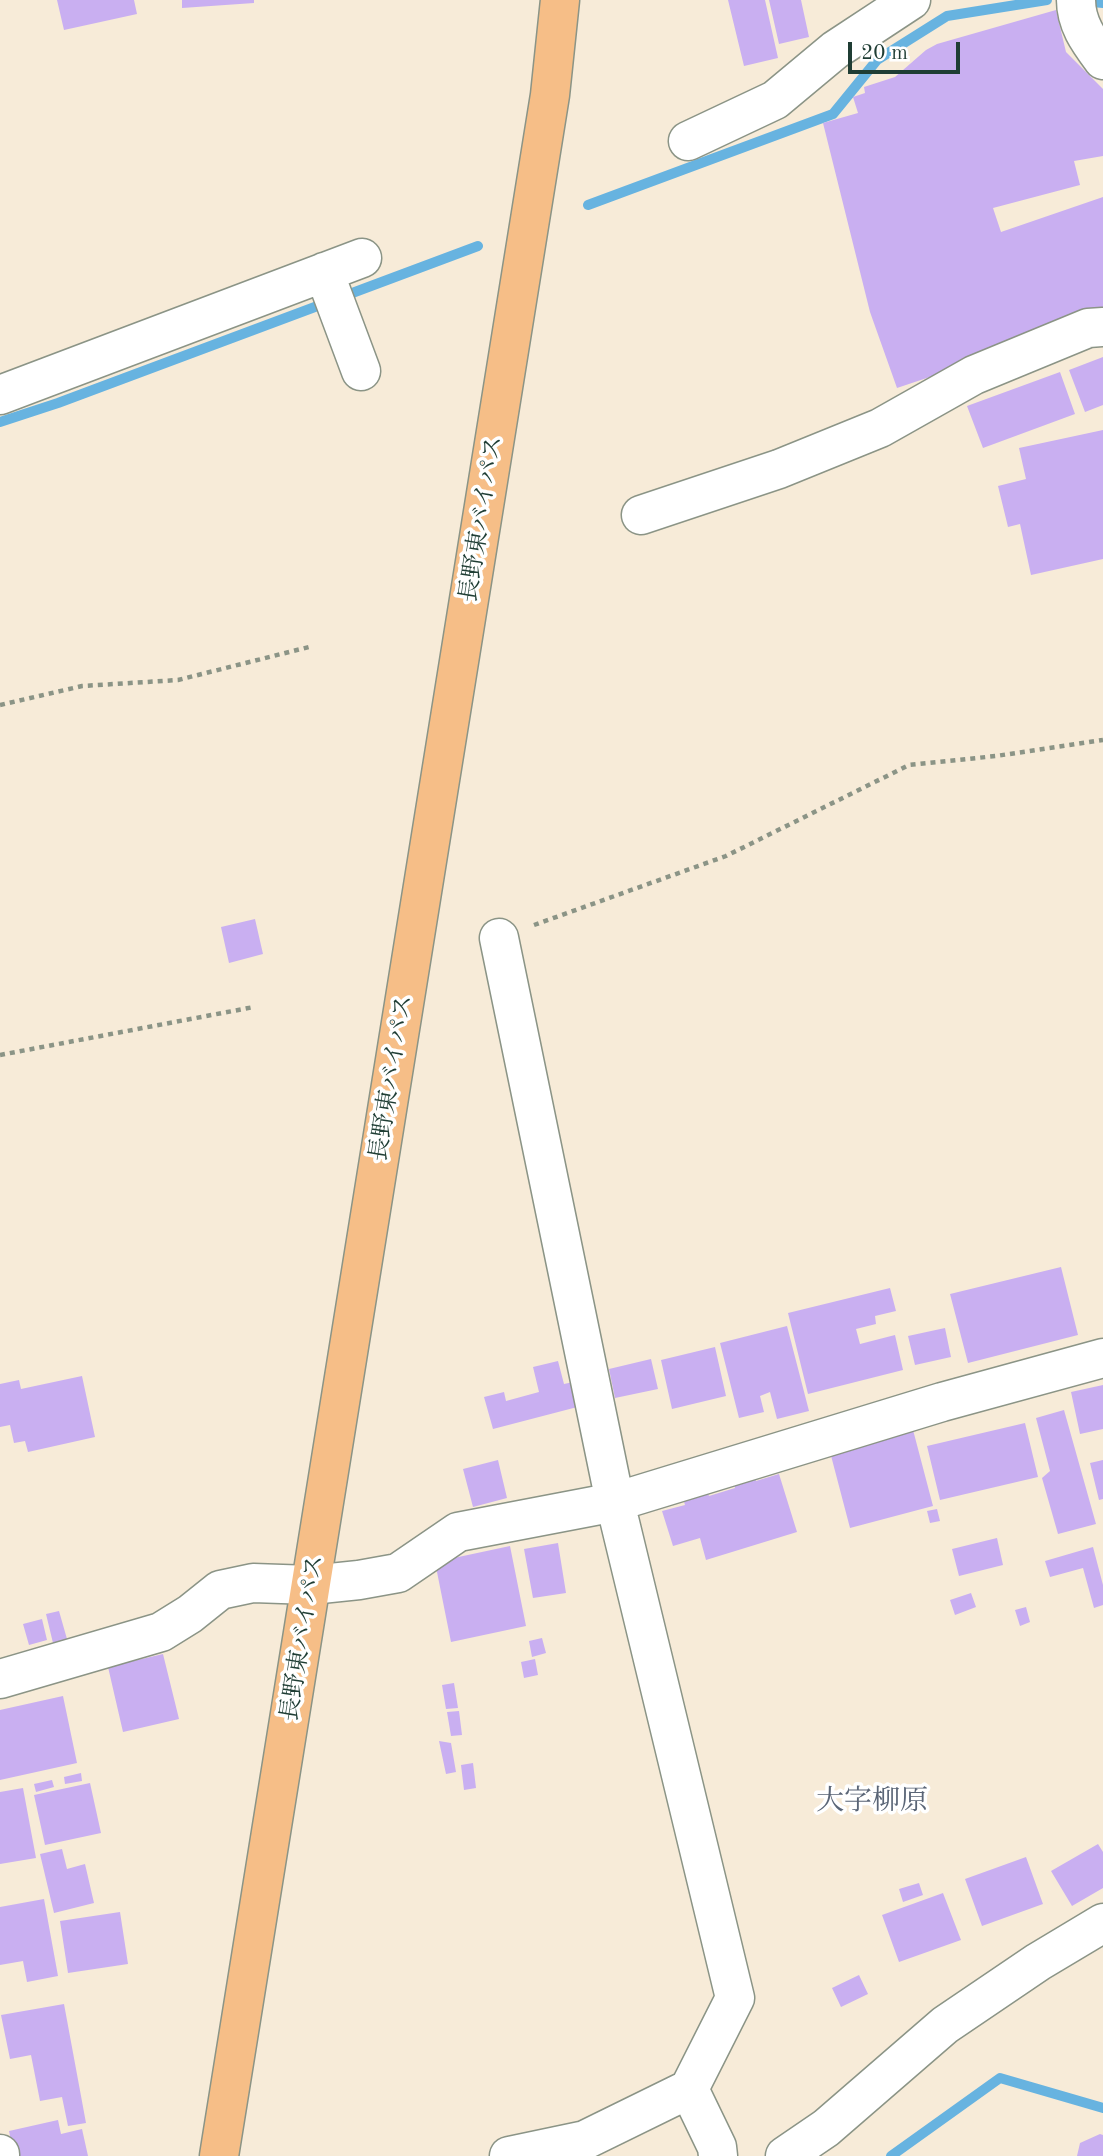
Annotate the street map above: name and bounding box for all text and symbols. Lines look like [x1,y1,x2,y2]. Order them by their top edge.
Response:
scale bar [851,28,963,72]
text: 20 m [861,43,908,64]
street label: 長野東バイパス [455,434,509,604]
street label: 長野東バイパス [365,993,419,1163]
street label: 長野東バイパス [276,1553,330,1723]
district label: 大字柳原 [816,1785,928,1819]

